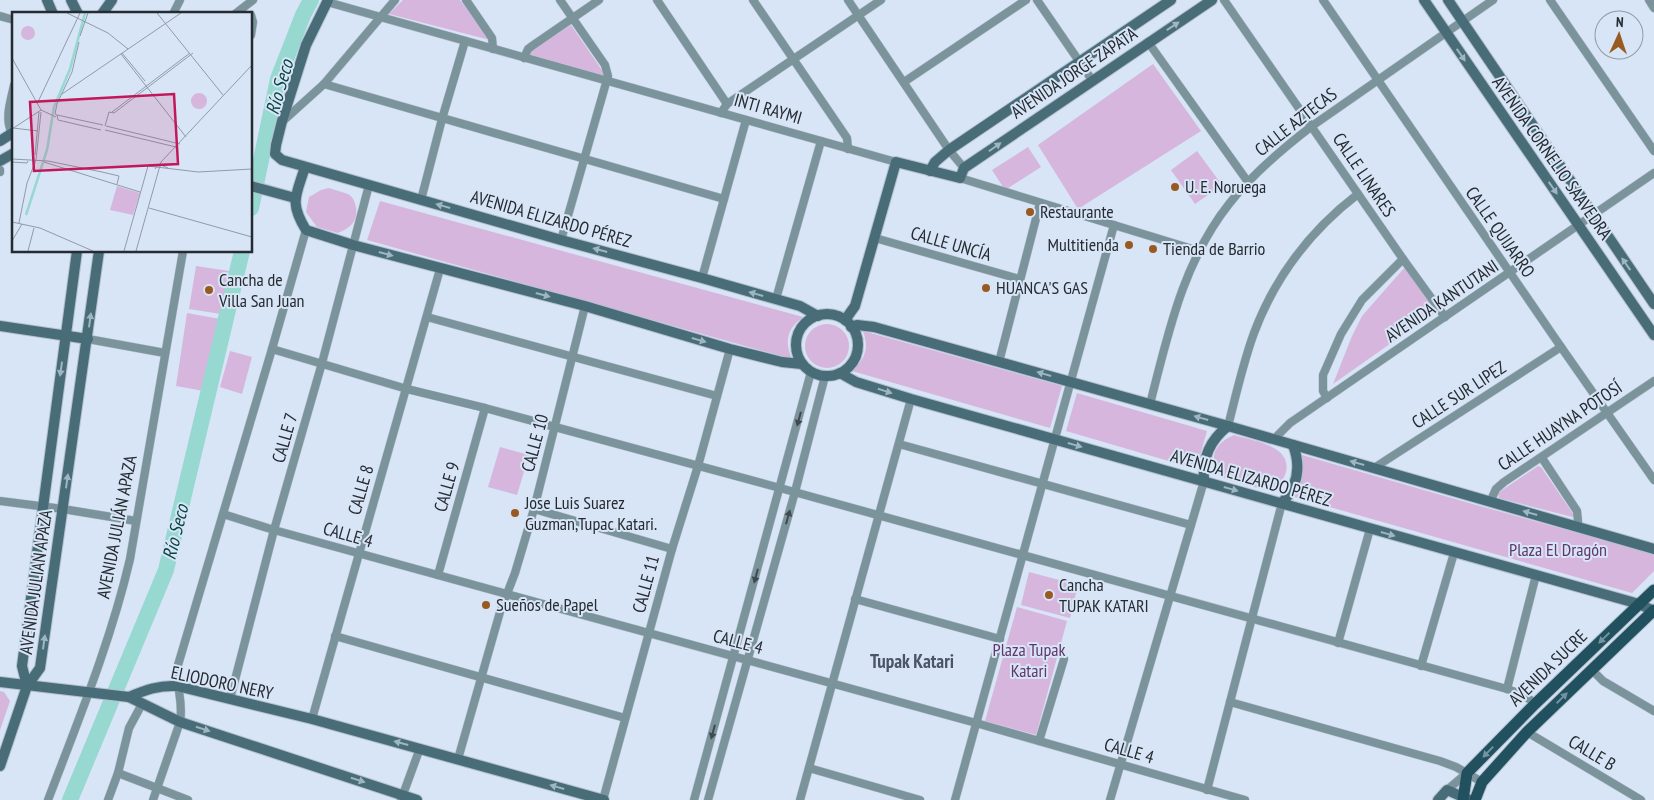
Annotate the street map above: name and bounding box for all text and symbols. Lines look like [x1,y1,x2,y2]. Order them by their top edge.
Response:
north arrow [1594,10,1644,60]
inset map [12,12,252,252]
text: N [1615,13,1624,31]
one-way arrow [1166,21,1179,31]
street label: AVENIDA JORGE ZAPATA [1006,22,1142,123]
one-way arrow [1456,48,1466,61]
water label: Río Seco [260,55,299,117]
street label: AVENIDA CORNELIO SAAVEDRA [1487,72,1618,244]
street label: CALLE AZTECAS [1250,82,1342,161]
street label: INTI RAYMI [732,88,805,129]
street label: CALLE LINARES [1328,128,1401,221]
one-way arrow [988,142,1002,152]
place label: U. E. Noruega [1185,175,1266,198]
marker: U. E. Noruega [1169,181,1181,193]
street label: CALLE QUIJARRO [1461,182,1540,282]
one-way arrow [1548,182,1558,195]
street label: AVENIDA ELIZARDO PÉREZ [468,185,634,252]
place label: Restaurante [1040,200,1114,223]
one-way arrow [436,202,451,210]
marker: Restaurante [1024,206,1036,218]
street label: CALLE UNCÍA [908,221,995,266]
place label: Multitienda [1047,233,1119,256]
place label: Tienda de Barrio [1163,237,1266,260]
marker: Multitienda [1123,239,1135,251]
marker: Tienda de Barrio [1147,243,1159,255]
one-way arrow [592,246,607,254]
one-way arrow [378,250,393,258]
street label: AVENIDA KANTUTANI [1381,254,1503,347]
one-way arrow [1621,257,1631,271]
place label: Cancha de Villa San Juan [218,268,305,312]
place label: HUANCA'S GAS [996,276,1088,299]
marker: HUANCA'S GAS [980,282,992,294]
marker: Cancha de Villa San Juan [203,284,215,296]
one-way arrow [749,289,764,297]
one-way arrow [535,291,550,299]
one-way arrow [86,312,94,328]
one-way arrow [692,336,707,344]
street label: CALLE SUR LIPEZ [1407,356,1510,434]
one-way arrow [57,361,65,377]
one-way arrow [1037,370,1052,378]
street label: CALLE HUAYNA POTOSÍ [1493,375,1627,476]
one-way arrow [878,388,893,396]
street label: CALLE 7 [266,410,303,465]
street label: CALLE 10 [516,411,553,474]
one-way arrow [794,411,802,426]
one-way arrow [1193,414,1208,422]
one-way arrow [1068,441,1083,449]
street label: AVENIDA ELIZARDO PÉREZ [1168,444,1334,511]
street label: AVENIDA JULIÁN APAZA [91,453,142,601]
street label: CALLE 9 [428,459,465,514]
one-way arrow [1349,459,1364,467]
street label: CALLE 8 [342,462,379,517]
one-way arrow [64,473,72,489]
one-way arrow [1224,485,1239,493]
place label: Jose Luis Suarez Guzman,Tupac Katari. [524,491,657,535]
water label: Río Seco [157,500,194,562]
marker: Jose Luis Suarez Guzman,Tupac Katari. [509,507,521,519]
street label: AVENIDA JULIAN APAZA [14,508,57,656]
one-way arrow [1522,509,1537,517]
one-way arrow [784,510,792,525]
street label: CALLE 4 [321,516,376,553]
one-way arrow [1380,530,1395,538]
park label: Plaza El Dragón [1509,538,1607,561]
street label: CALLE 11 [627,552,664,615]
one-way arrow [752,568,760,583]
place label: Cancha TUPAK KATARI [1059,573,1149,617]
marker: Cancha TUPAK KATARI [1043,589,1055,601]
place label: Sueños de Papel [496,593,599,616]
marker: Sueños de Papel [480,599,492,611]
street label: CALLE 4 [711,624,766,659]
street label: AVENIDA SUCRE [1504,625,1592,711]
one-way arrow [1598,632,1610,644]
one-way arrow [40,634,48,650]
park label: Plaza Tupak Katari [993,638,1065,682]
district label: Tupak Katari [870,649,954,673]
street label: ELIODORO NERY [169,660,276,705]
one-way arrow [1556,692,1568,704]
one-way arrow [708,725,716,740]
one-way arrow [196,726,211,734]
street label: CALLE B [1564,730,1620,776]
street label: CALLE 4 [1102,732,1157,769]
one-way arrow [393,739,408,747]
one-way arrow [1482,746,1494,758]
one-way arrow [350,777,365,785]
one-way arrow [550,783,565,791]

